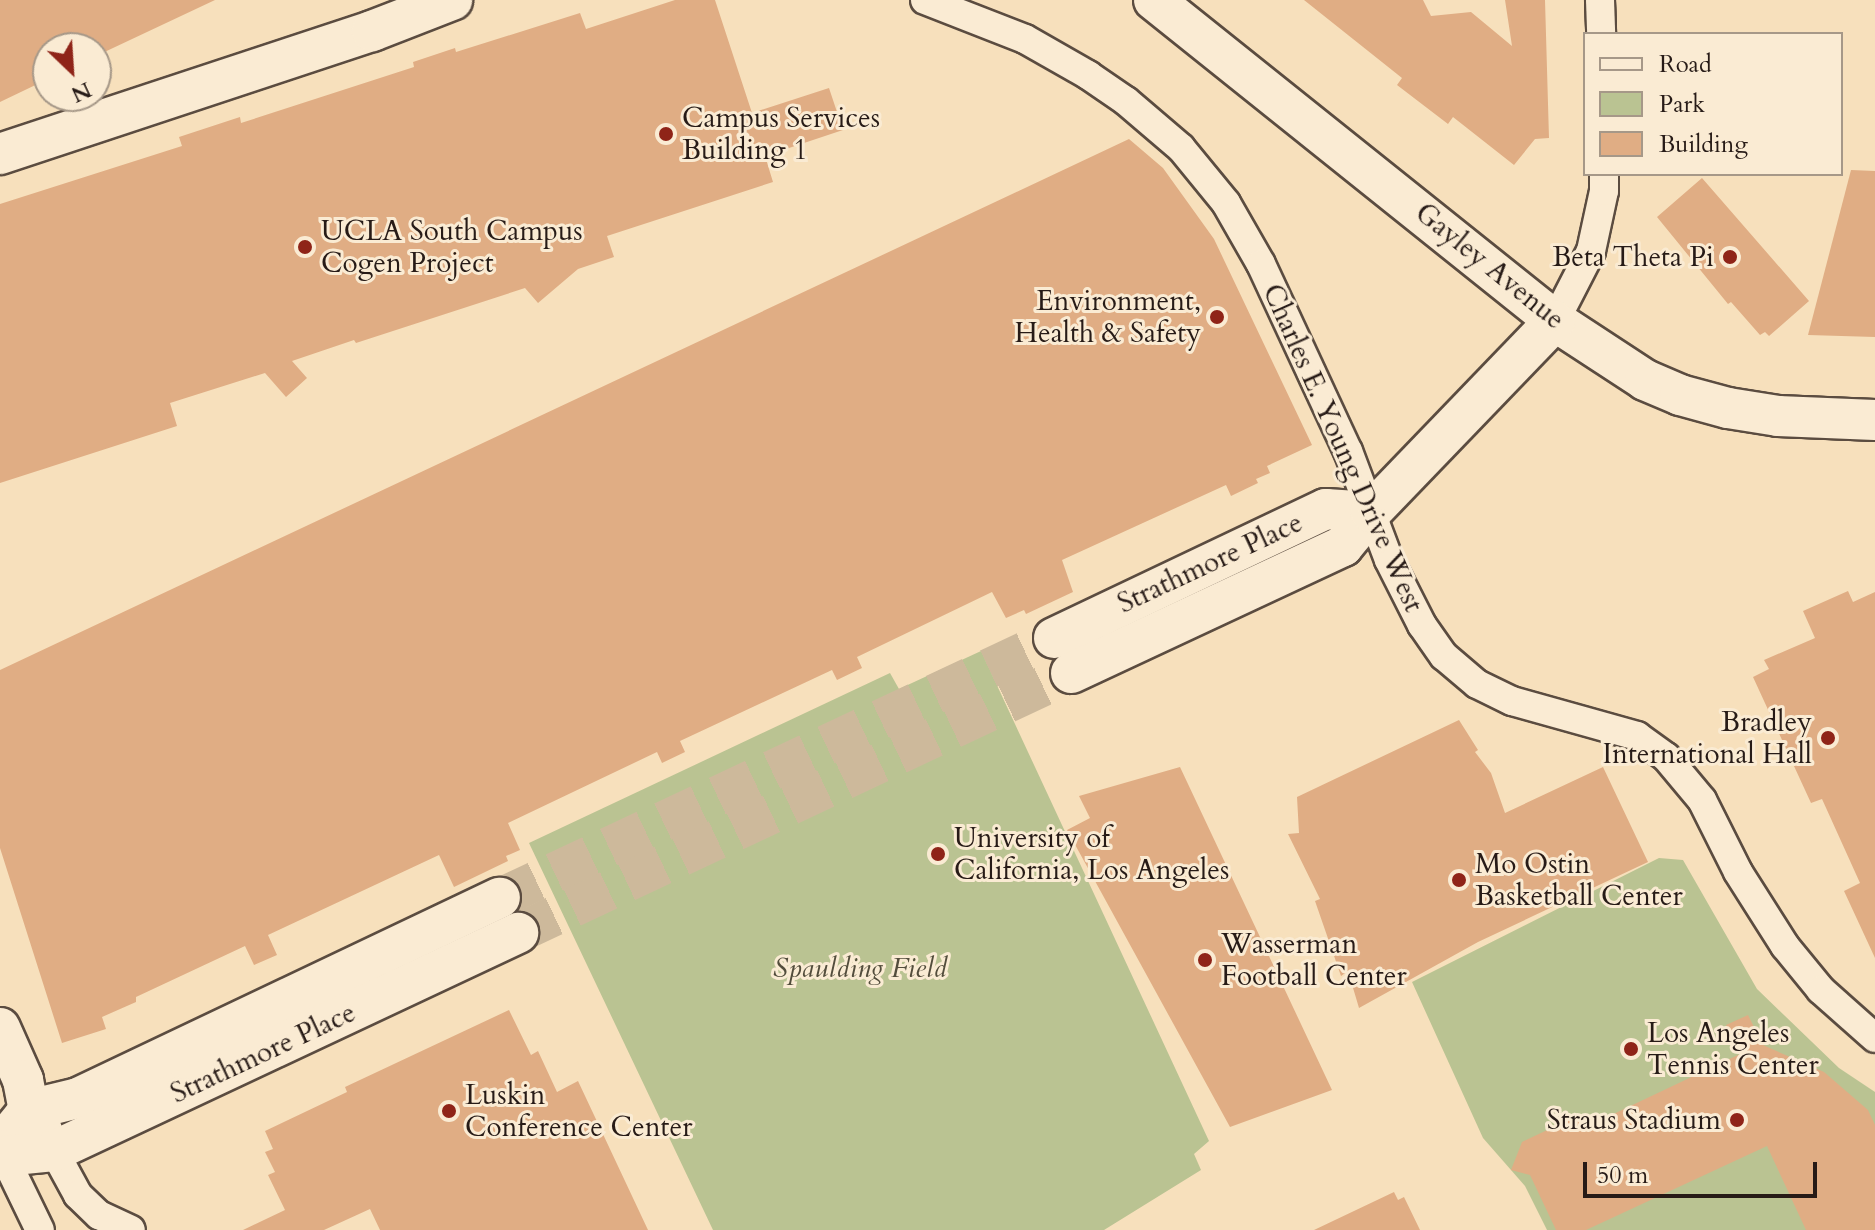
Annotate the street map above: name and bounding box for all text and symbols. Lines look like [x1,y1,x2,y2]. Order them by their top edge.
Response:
north arrow [32,32,112,112]
legend [1583,32,1843,176]
text: Road [1659,48,1712,81]
text: N [66,74,96,110]
text: Park [1659,88,1705,121]
place label: Campus Services Building 1 [682,101,880,167]
marker: Campus Services Building 1 [657,125,675,143]
text: Building [1659,128,1748,161]
street label: Gayley Avenue [1409,196,1571,336]
place label: UCLA South Campus Cogen Project [321,214,583,280]
marker: UCLA South Campus Cogen Project [296,238,314,256]
place label: Beta Theta Pi [1552,240,1714,274]
marker: Beta Theta Pi [1721,248,1739,266]
street label: Charles E. Young Drive West [1255,279,1431,617]
place label: Environment, Health & Safety [1015,284,1201,350]
marker: Environment, Health & Safety [1208,308,1226,326]
street label: Strathmore Place [1112,506,1308,620]
place label: Bradley International Hall [1602,705,1812,771]
marker: Bradley International Hall [1819,729,1837,747]
place label: University of California, Los Angeles [954,821,1229,887]
marker: University of California, Los Angeles [929,845,947,863]
place label: Mo Ostin Basketball Center [1475,847,1683,913]
marker: Mo Ostin Basketball Center [1450,871,1468,889]
place label: Wasserman Football Center [1221,927,1407,993]
park label: Spaulding Field [773,951,947,985]
marker: Wasserman Football Center [1196,951,1214,969]
street label: Strathmore Place [165,996,361,1110]
place label: Los Angeles Tennis Center [1647,1016,1819,1082]
marker: Los Angeles Tennis Center [1622,1040,1640,1058]
place label: Luskin Conference Center [465,1078,692,1144]
marker: Luskin Conference Center [440,1102,458,1120]
place label: Straus Stadium [1547,1103,1721,1137]
marker: Straus Stadium [1728,1111,1746,1129]
scale bar [1587,1146,1821,1196]
text: 50 m [1597,1159,1648,1192]

